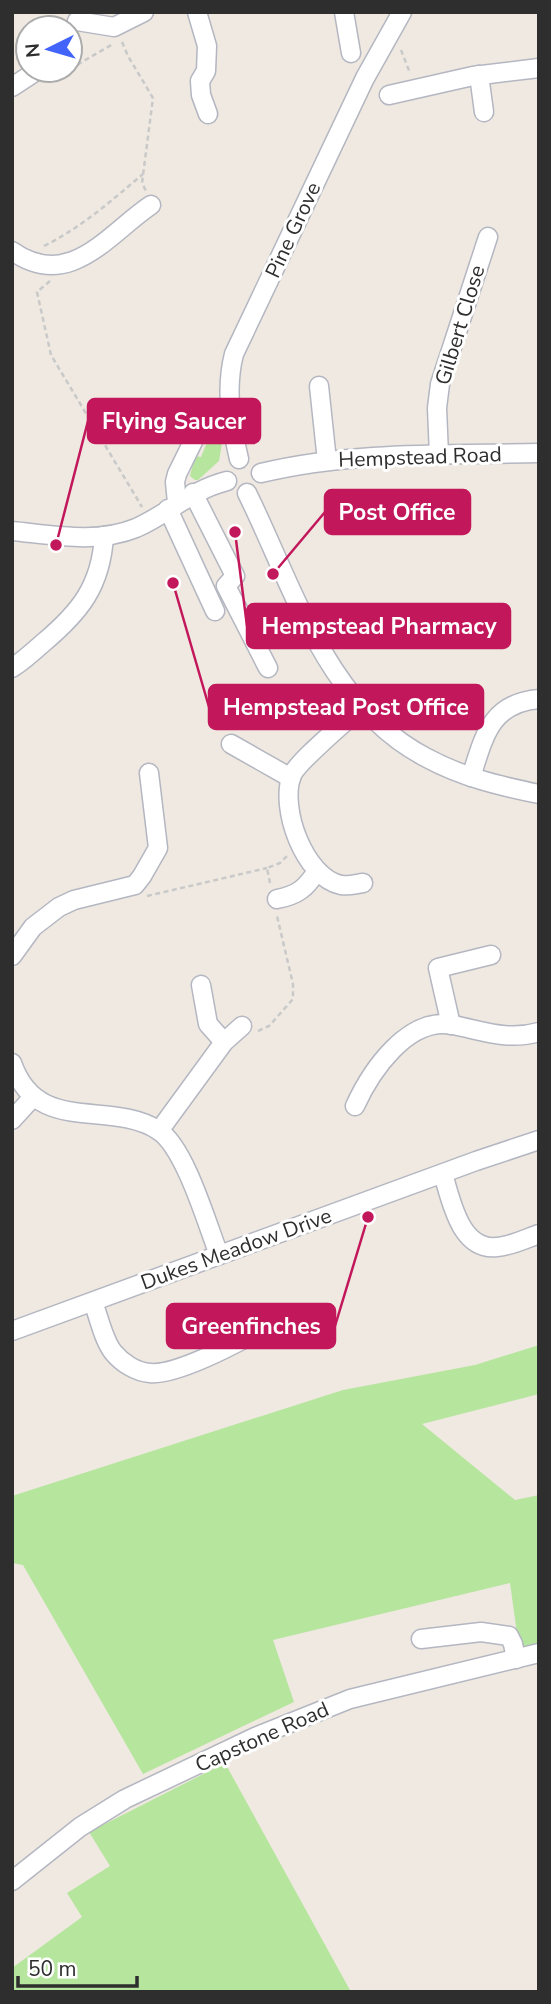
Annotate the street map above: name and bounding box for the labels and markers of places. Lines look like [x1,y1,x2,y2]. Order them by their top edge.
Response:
callout: Flying Saucer [88,399,260,443]
callout: Post Office [325,490,470,534]
callout: Hempstead Pharmacy [247,604,510,648]
callout: Hempstead Post Office [209,685,483,729]
callout: Greenfinches [167,1304,335,1348]

